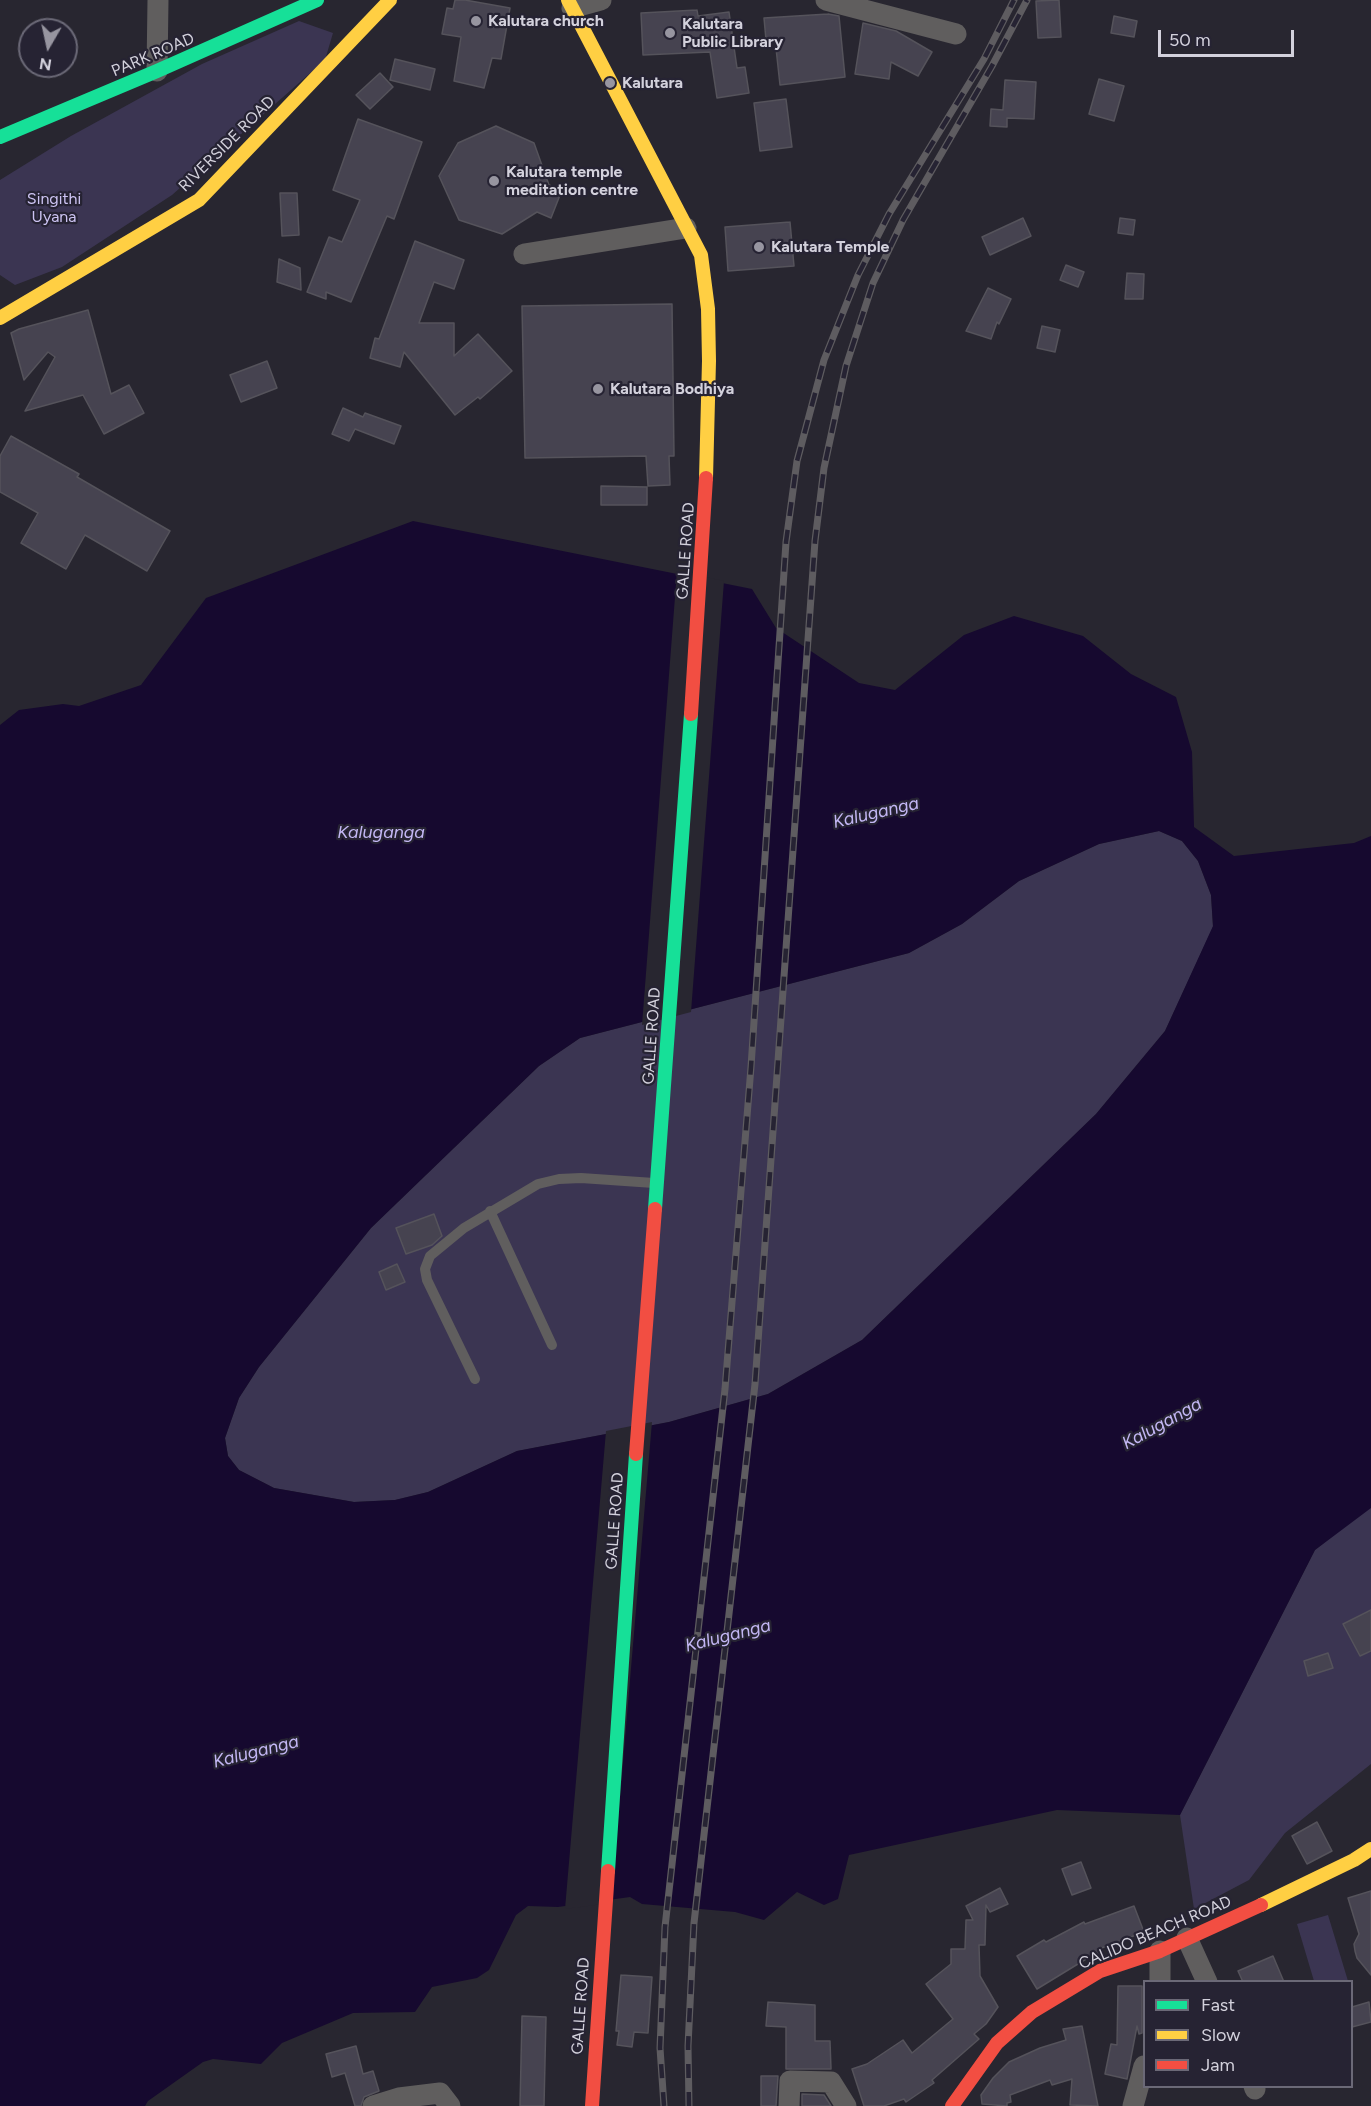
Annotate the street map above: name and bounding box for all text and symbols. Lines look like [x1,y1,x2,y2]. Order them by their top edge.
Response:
place label: Kalutara church [488,11,604,31]
marker: Kalutara church [469,14,483,28]
place label: Kalutara Public Library [682,14,783,52]
north arrow [18,18,78,78]
scale bar [1161,18,1298,56]
marker: Kalutara Public Library [663,26,677,40]
street label: PARK ROAD [109,29,197,81]
text: 50 m [1169,29,1211,51]
text: N [38,54,53,75]
place label: Kalutara [622,73,683,93]
marker: Kalutara [603,76,617,90]
street label: RIVERSIDE ROAD [175,92,279,196]
place label: Kalutara temple meditation centre [506,162,638,200]
marker: Kalutara temple meditation centre [487,174,501,188]
park label: Singithi Uyana [27,189,81,227]
place label: Kalutara Temple [771,237,889,257]
marker: Kalutara Temple [752,240,766,254]
place label: Kalutara Bodhiya [610,379,734,399]
marker: Kalutara Bodhiya [591,382,605,396]
street label: GALLE ROAD [673,502,699,600]
water label: Kaluganga [831,793,921,833]
water label: Kaluganga [337,822,425,844]
street label: GALLE ROAD [639,987,665,1085]
water label: Kaluganga [1118,1393,1206,1455]
street label: GALLE ROAD [602,1472,628,1570]
water label: Kaluganga [683,1615,773,1657]
water label: Kaluganga [211,1731,301,1773]
street label: CALIDO BEACH ROAD [1076,1892,1234,1974]
street label: GALLE ROAD [568,1957,594,2055]
legend [1143,1980,1353,2088]
text: Fast [1201,1994,1235,2016]
text: Slow [1201,2024,1240,2046]
text: Jam [1201,2054,1235,2076]

